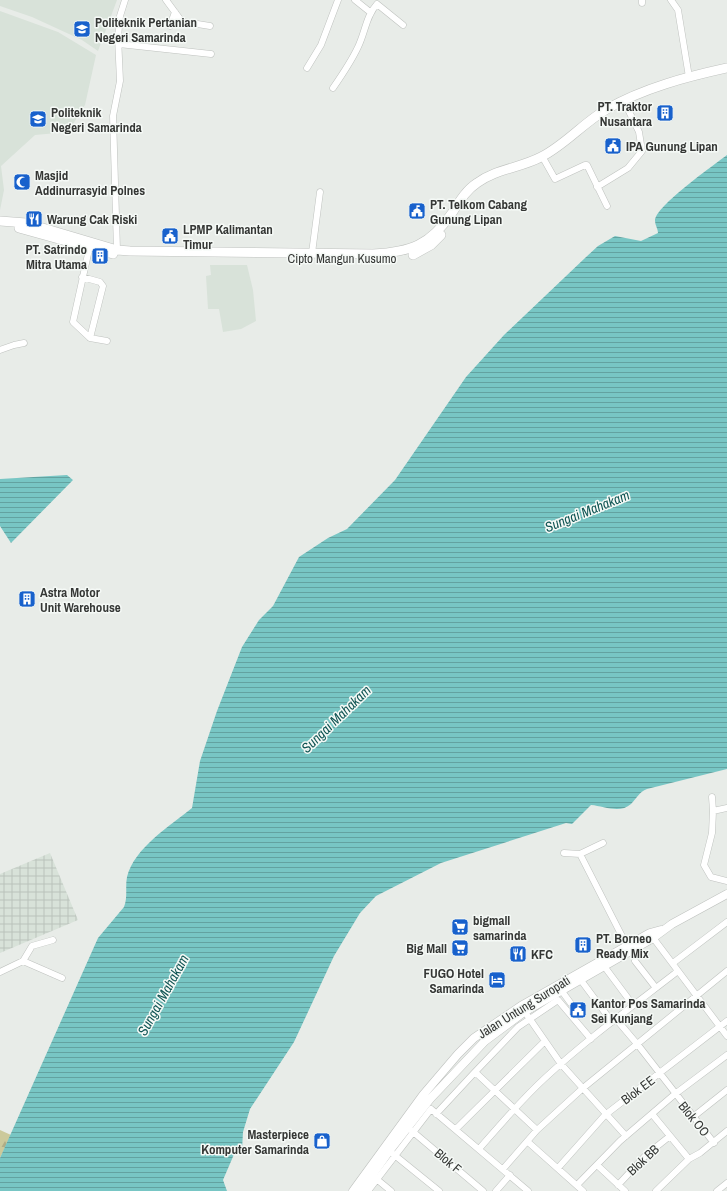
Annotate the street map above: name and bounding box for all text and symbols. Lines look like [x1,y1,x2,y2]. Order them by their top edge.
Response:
place label: Politeknik Pertanian Negeri Samarinda [95,14,197,46]
school or university icon: Politeknik Pertanian Negeri Samarinda [72,19,92,39]
place label: PT. Traktor Nusantara [597,98,653,130]
building icon: PT. Traktor Nusantara [655,103,675,123]
place label: Politeknik Negeri Samarinda [51,104,142,136]
school or university icon: Politeknik Negeri Samarinda [28,109,48,129]
public building icon: IPA Gunung Lipan [603,136,623,156]
place label: IPA Gunung Lipan [626,138,718,155]
place label: Masjid Addinurrasyid Polnes [35,167,145,199]
mosque icon: Masjid Addinurrasyid Polnes [12,172,32,192]
place label: PT. Telkom Cabang Gunung Lipan [430,196,527,228]
public building icon: PT. Telkom Cabang Gunung Lipan [407,201,427,221]
restaurant icon: Warung Cak Riski [24,209,44,229]
place label: Warung Cak Riski [47,211,137,228]
place label: LPMP Kalimantan Timur [183,221,273,253]
public building icon: LPMP Kalimantan Timur [160,226,180,246]
place label: PT. Satrindo Mitra Utama [25,241,87,273]
building icon: PT. Satrindo Mitra Utama [90,246,110,266]
street label: Cipto Mangun Kusumo [287,250,397,267]
water label: Sungai Mahakam [542,486,632,536]
place label: Astra Motor Unit Warehouse [40,584,121,616]
building icon: Astra Motor Unit Warehouse [17,589,37,609]
water label: Sungai Mahakam [297,681,375,757]
place label: bigmall samarinda [473,912,526,944]
supermarket icon: bigmall samarinda [450,917,470,937]
place label: PT. Borneo Ready Mix [596,930,652,962]
building icon: PT. Borneo Ready Mix [573,935,593,955]
supermarket icon: Big Mall [450,938,470,958]
place label: Big Mall [406,940,447,957]
restaurant icon: KFC [508,944,528,964]
place label: KFC [531,946,553,963]
water label: Sungai Mahakam [133,951,193,1039]
place label: FUGO Hotel Samarinda [424,965,484,997]
hotel icon: FUGO Hotel Samarinda [487,970,507,990]
street label: Jalan Untung Suropati [475,972,574,1042]
place label: Kantor Pos Samarinda Sei Kunjang [591,995,705,1027]
public building icon: Kantor Pos Samarinda Sei Kunjang [568,1000,588,1020]
street label: Blok EE [618,1072,658,1108]
street label: Blok OO [675,1098,713,1140]
place label: Masterpiece Komputer Samarinda [201,1126,309,1158]
shop icon: Masterpiece Komputer Samarinda [312,1131,332,1151]
street label: Blok BB [623,1141,663,1179]
street label: Blok F [431,1145,465,1178]

